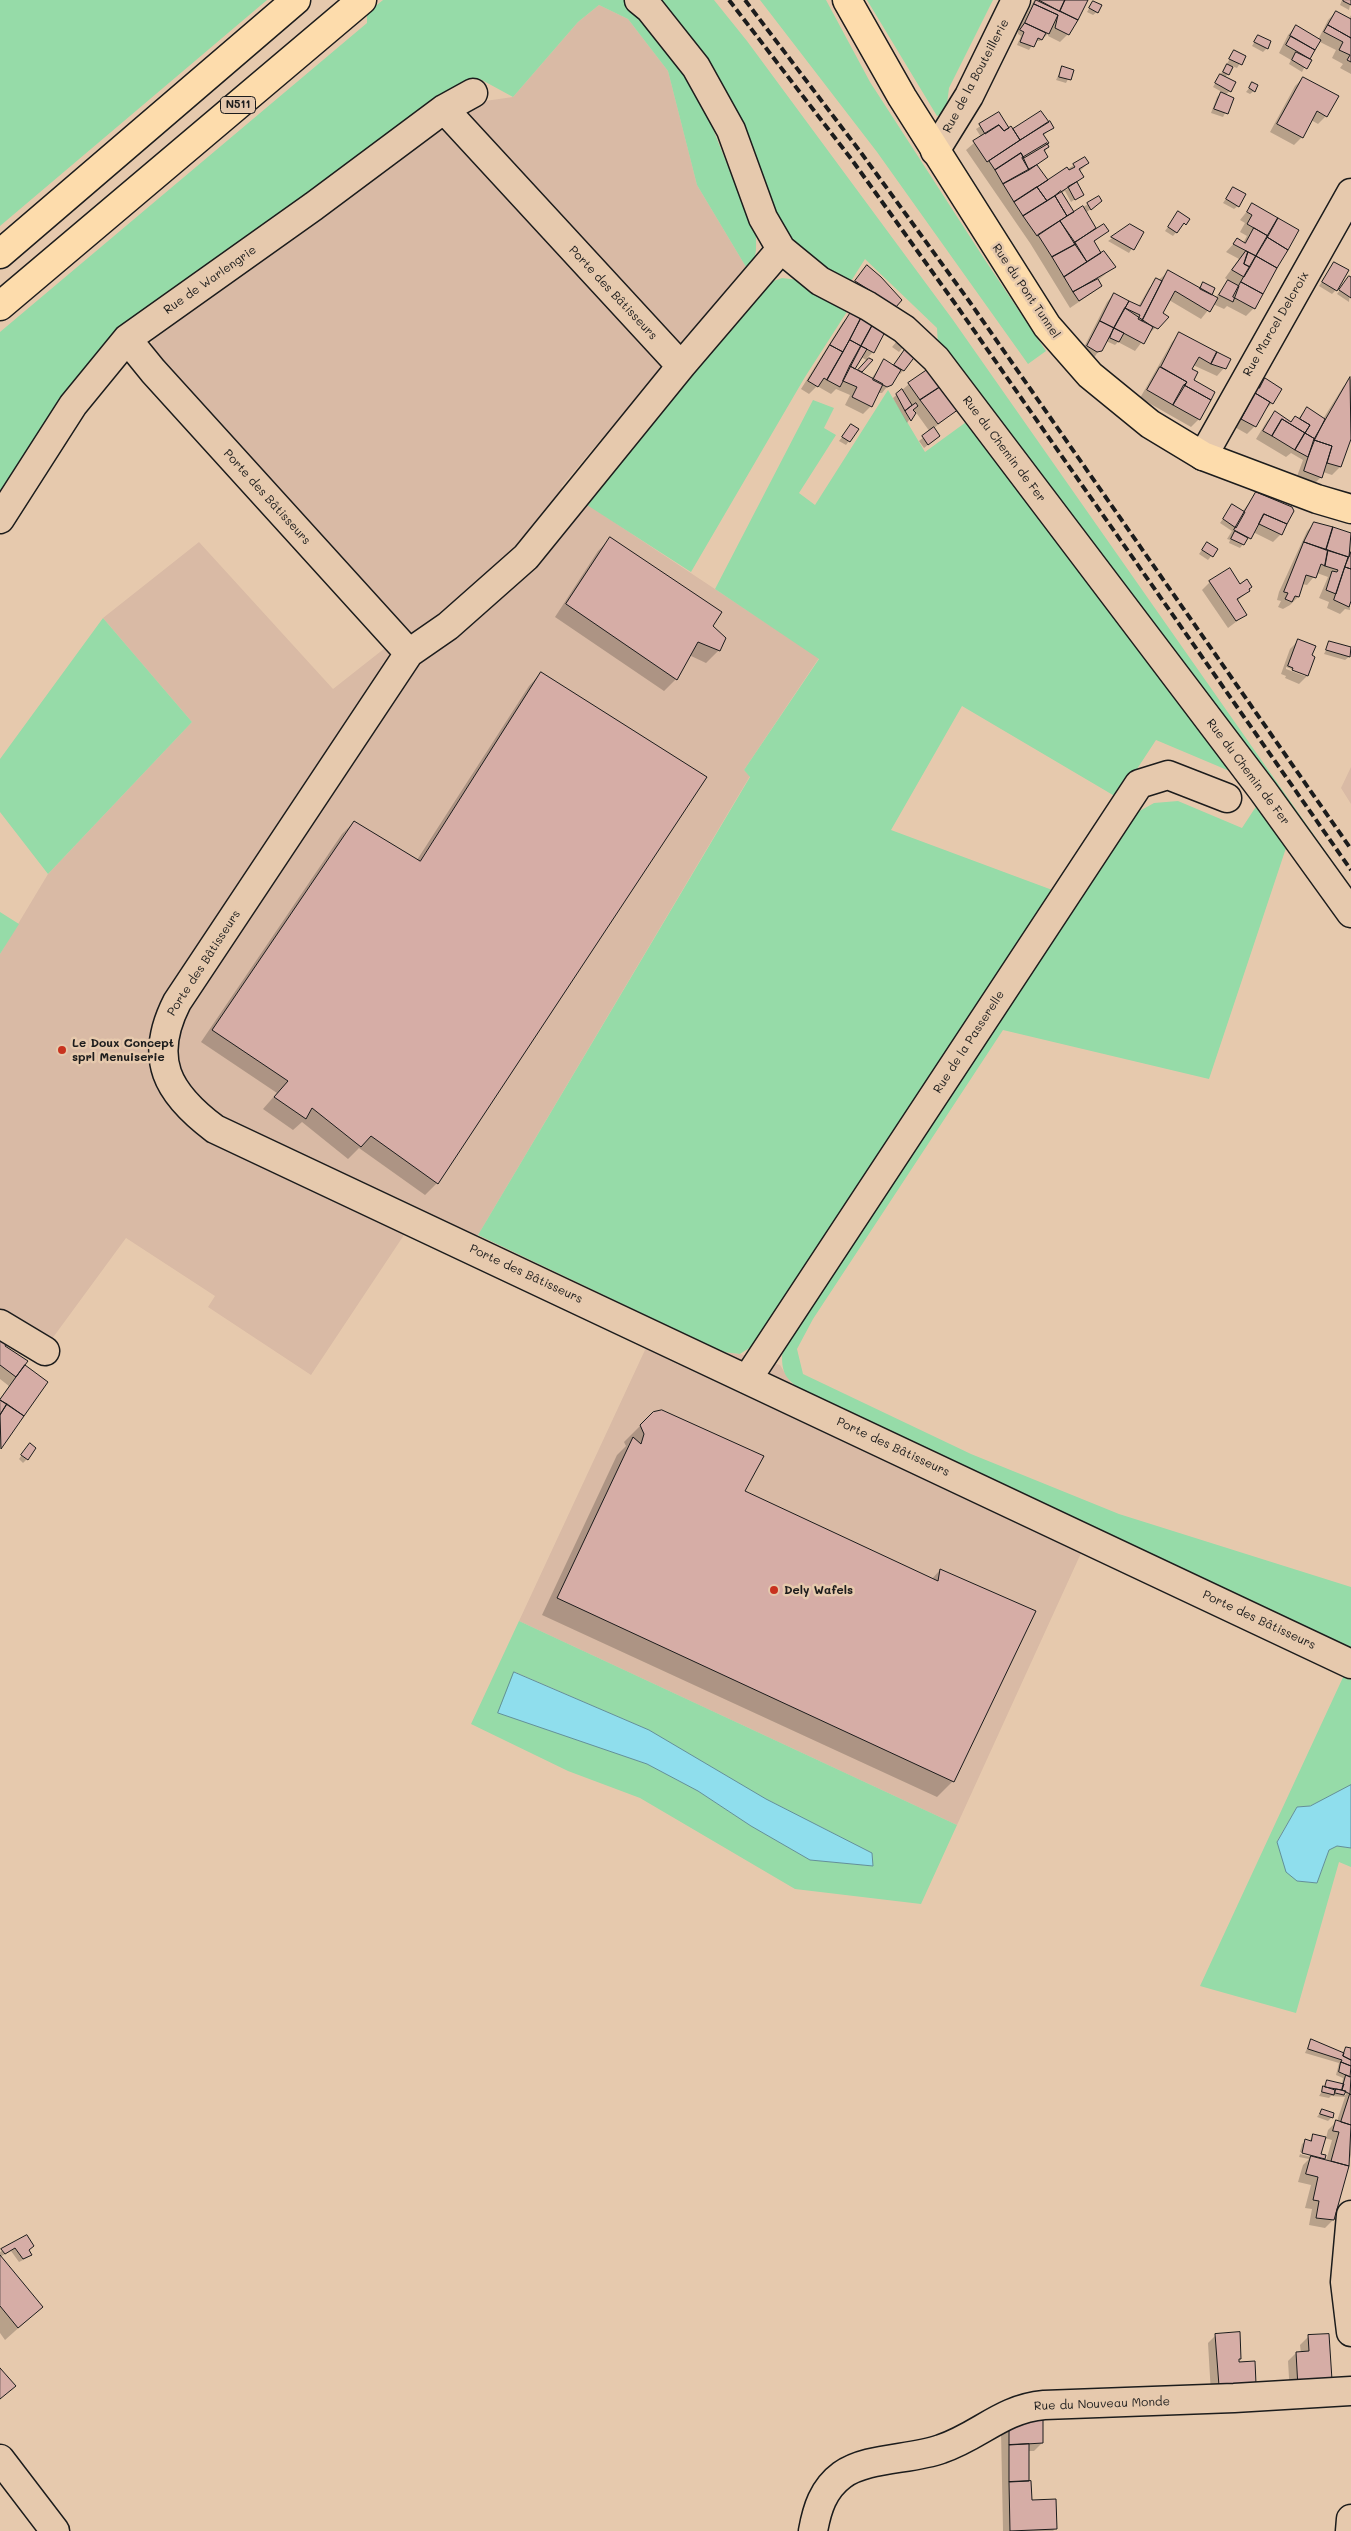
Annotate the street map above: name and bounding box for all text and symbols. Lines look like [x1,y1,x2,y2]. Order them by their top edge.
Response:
street label: Rue de la Bouteillerie [940,17,1012,135]
road number: N511 [220,96,256,114]
street label: Rue du Pont Tunnel [989,241,1063,341]
street label: Rue de Warlengrie [161,243,259,317]
street label: Porte des Bâtisseurs [566,243,660,343]
street label: Rue Marcel Delcroix [1240,269,1312,379]
street label: Rue du Chemin de Fer [959,393,1049,505]
street label: Porte des Bâtisseurs [220,446,314,548]
street label: Rue du Chemin de Fer [1203,716,1293,828]
street label: Porte des Bâtisseurs [164,907,244,1019]
street label: Rue de la Passerelle [930,988,1008,1096]
place label: Le Doux Concept sprl Menuiserie [72,1036,174,1064]
marker: Le Doux Concept sprl Menuiserie [56,1044,68,1056]
street label: Porte des Bâtisseurs [467,1241,585,1307]
street label: Porte des Bâtisseurs [834,1414,952,1480]
place label: Dely Wafels [784,1583,853,1597]
marker: Dely Wafels [768,1584,780,1596]
street label: Porte des Bâtisseurs [1200,1587,1318,1653]
street label: Rue du Nouveau Monde [1034,2394,1170,2414]

